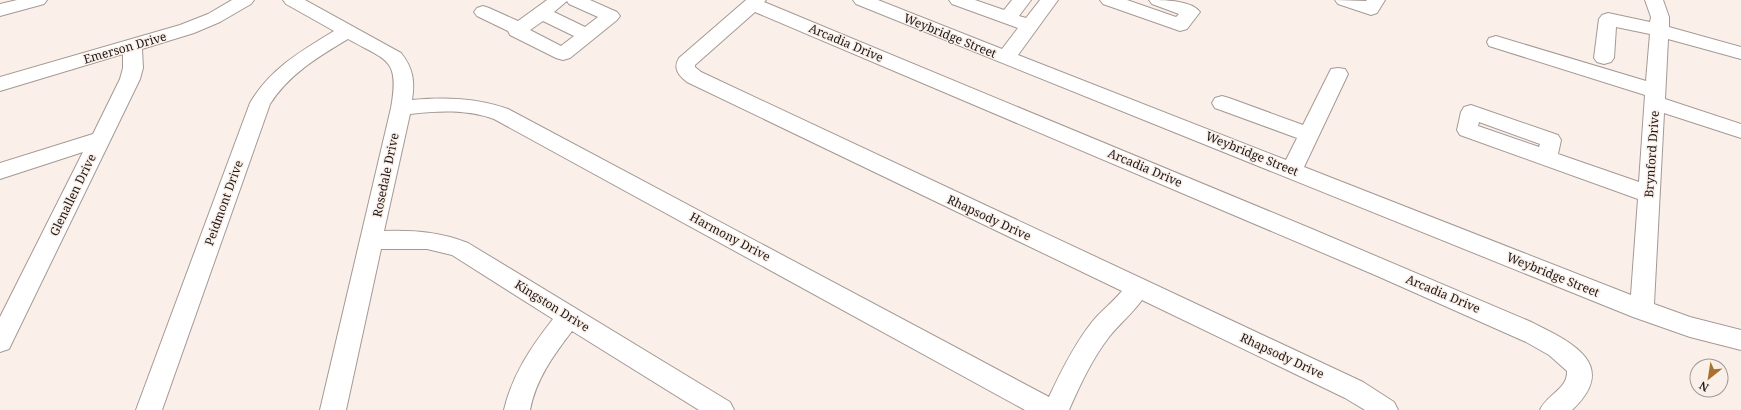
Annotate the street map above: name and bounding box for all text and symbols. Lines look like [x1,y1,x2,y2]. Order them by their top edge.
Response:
street label: Weybridge Street [901,9,999,62]
street label: Arcadia Drive [806,19,886,66]
street label: Emerson Drive [81,28,168,67]
street label: Brynford Drive [1640,110,1663,198]
street label: Weybridge Street [1203,127,1301,180]
street label: Rosedale Drive [368,131,403,219]
street label: Arcadia Drive [1105,144,1185,191]
street label: Glenallen Drive [45,151,100,239]
street label: Peidmont Drive [200,158,247,248]
street label: Rhapsody Drive [944,191,1034,244]
street label: Harmony Drive [687,208,774,265]
street label: Weybridge Street [1504,248,1602,301]
street label: Arcadia Drive [1403,270,1483,317]
street label: Kingston Drive [512,276,593,335]
street label: Rhapsody Drive [1237,329,1327,382]
north arrow [1689,358,1729,398]
text: N [1696,378,1711,396]

